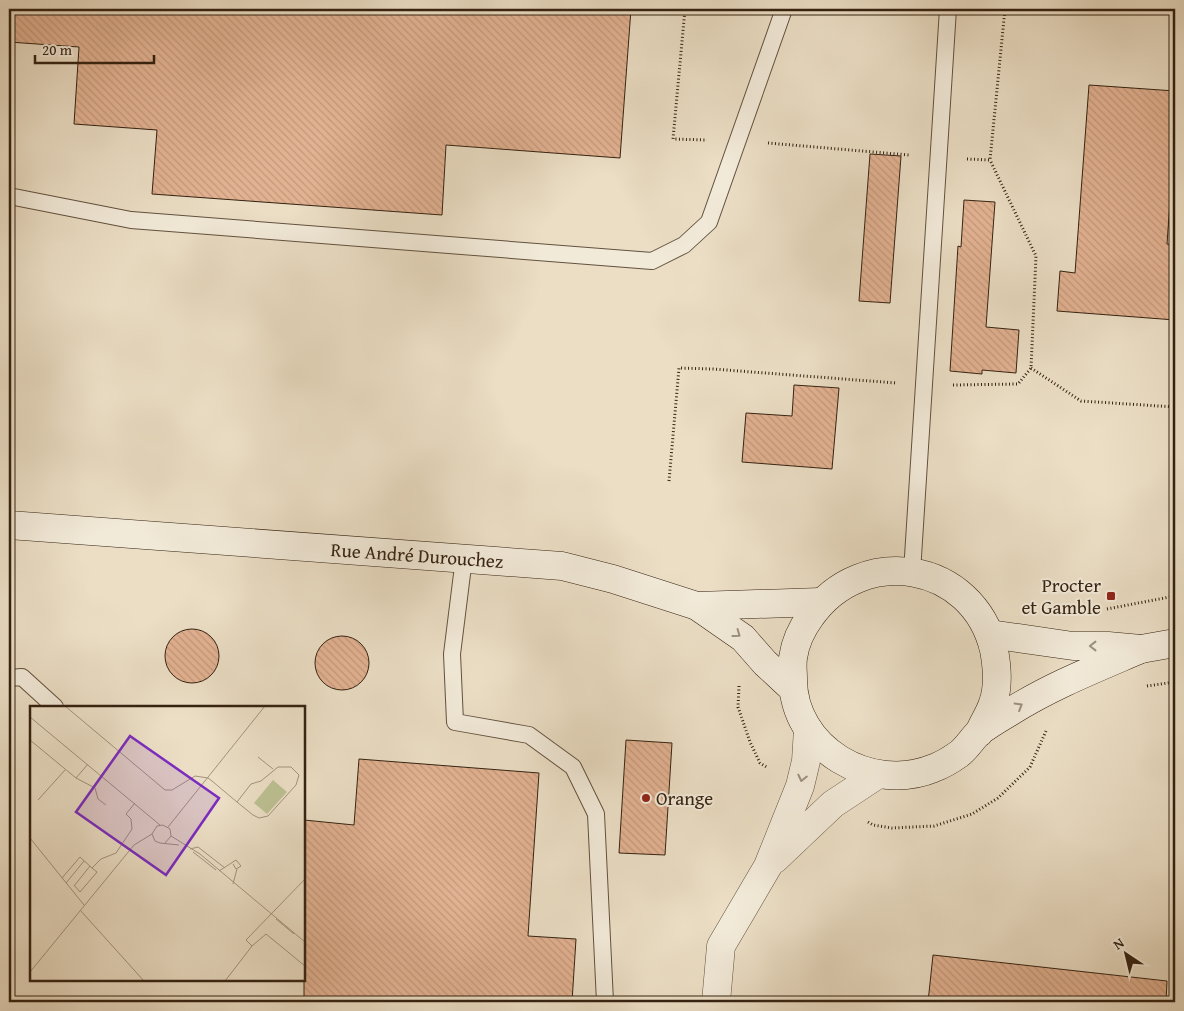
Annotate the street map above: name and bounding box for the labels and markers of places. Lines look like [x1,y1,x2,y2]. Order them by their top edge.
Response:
place label: Procter et Gamble [1021,571,1101,621]
marker: Procter et Gamble [1105,590,1117,602]
place label: Orange [656,784,713,812]
marker: Orange [640,792,652,804]

